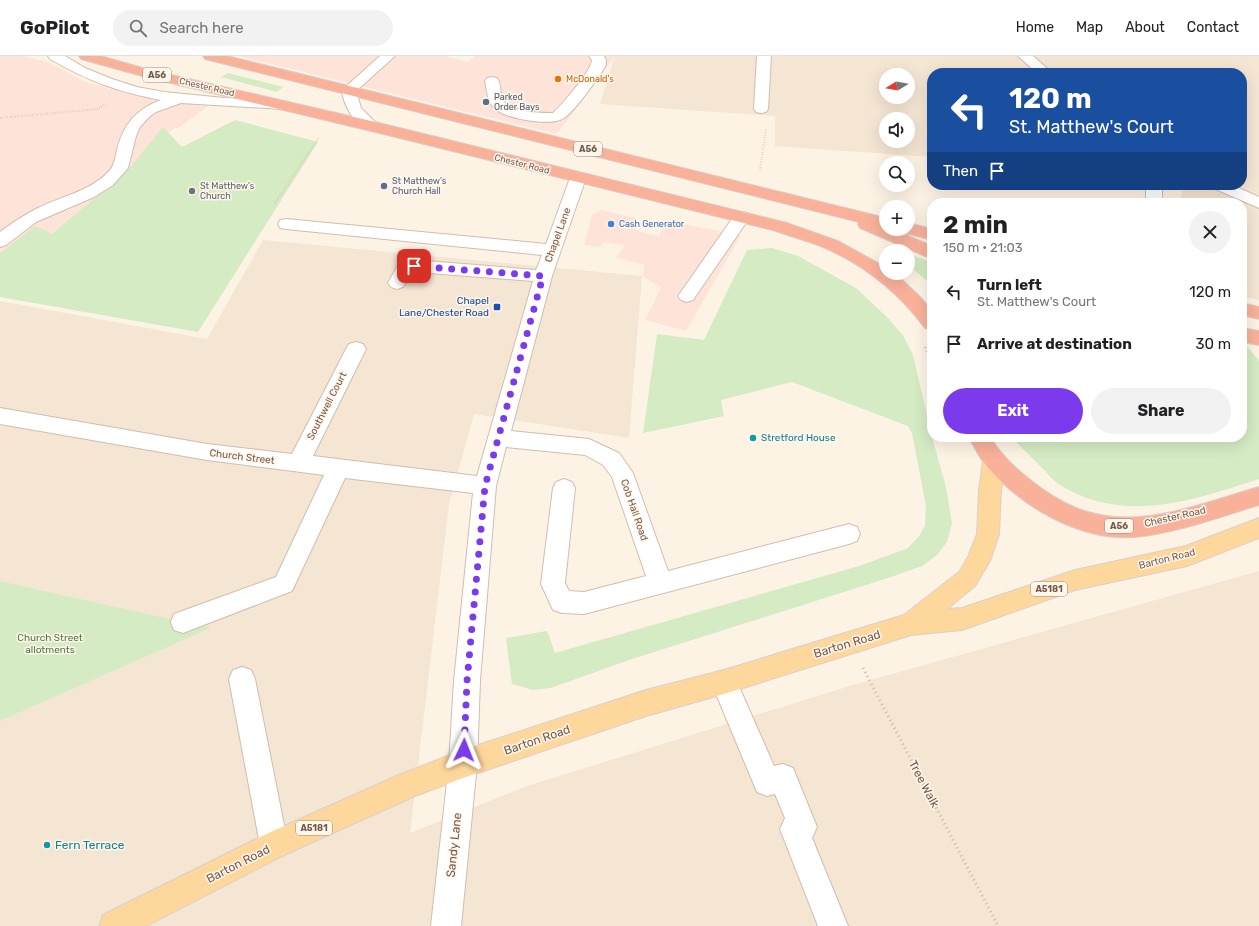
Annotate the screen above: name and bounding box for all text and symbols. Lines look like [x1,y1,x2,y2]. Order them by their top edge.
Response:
search box [113,10,393,46]
text: GoPilot [20,16,89,39]
icon: search [127,17,149,39]
text: Search here [159,19,244,37]
text: Home [1016,19,1054,36]
text: Map [1076,19,1103,36]
text: About [1125,19,1165,36]
text: Contact [1187,19,1239,36]
road number: A56 [143,68,171,82]
north arrow [879,68,915,104]
map controls [879,68,915,280]
marker: McDonald's [553,74,563,84]
place label: McDonald's [566,74,614,84]
street label: Chester Road [178,76,236,98]
text: 120 m [1009,82,1092,115]
icon: left [943,84,995,136]
place label: Parked Order Bays [494,92,540,112]
marker: Parked Order Bays [481,97,491,107]
button: sound [879,112,915,148]
text: St. Matthew's Court [1009,116,1174,138]
road number: A56 [574,142,602,156]
street label: Chester Road [493,152,551,176]
button: search [879,156,915,192]
icon: arrive [986,160,1008,182]
text: Then [943,162,978,180]
place label: St Matthew's Church Hall [392,176,447,196]
place label: St Matthew's Church [200,181,255,201]
marker: St Matthew's Church Hall [379,181,389,191]
marker: St Matthew's Church [187,186,197,196]
button: + [879,200,915,236]
street label: Chapel Lane [543,206,574,264]
text: 2 min [943,211,1008,239]
button: close [1189,211,1231,253]
marker: Cash Generator [606,219,616,229]
place label: Cash Generator [619,219,685,229]
text: 150 m · 21:03 [943,240,1023,255]
button: − [879,244,915,280]
pin [397,249,431,283]
icon: arrive [403,255,425,277]
text: Turn left [977,276,1042,294]
icon: left [943,281,965,303]
text: 120 m [1189,283,1231,301]
text: St. Matthew's Court [977,294,1096,309]
place label: Chapel Lane/Chester Road [399,295,489,319]
marker: Chapel Lane/Chester Road [492,302,502,312]
icon: arrive [943,333,965,355]
text: Arrive at destination [977,335,1132,353]
text: 30 m [1195,335,1231,353]
street label: Southwell Court [305,370,349,442]
button: Exit [943,388,1083,434]
button: Share [1091,388,1231,434]
place label: Stretford House [761,432,836,444]
marker: Stretford House [748,433,758,443]
street label: Church Street [209,447,275,467]
street label: Cob Hall Road [618,478,650,542]
street label: Chester Road [1143,504,1207,530]
road number: A56 [1105,519,1133,533]
street label: Barton Road [1137,546,1197,572]
road number: A5181 [1031,582,1067,596]
street label: Barton Road [812,627,882,661]
park label: Church Street allotments [17,632,83,656]
street label: Barton Road [502,722,572,758]
position arrow [443,729,485,771]
street label: Tree Walk [906,758,943,811]
street label: Sandy Lane [444,812,464,878]
road number: A5181 [296,821,332,835]
place label: Fern Terrace [55,838,125,852]
marker: Fern Terrace [42,840,52,850]
street label: Barton Road [204,842,272,886]

